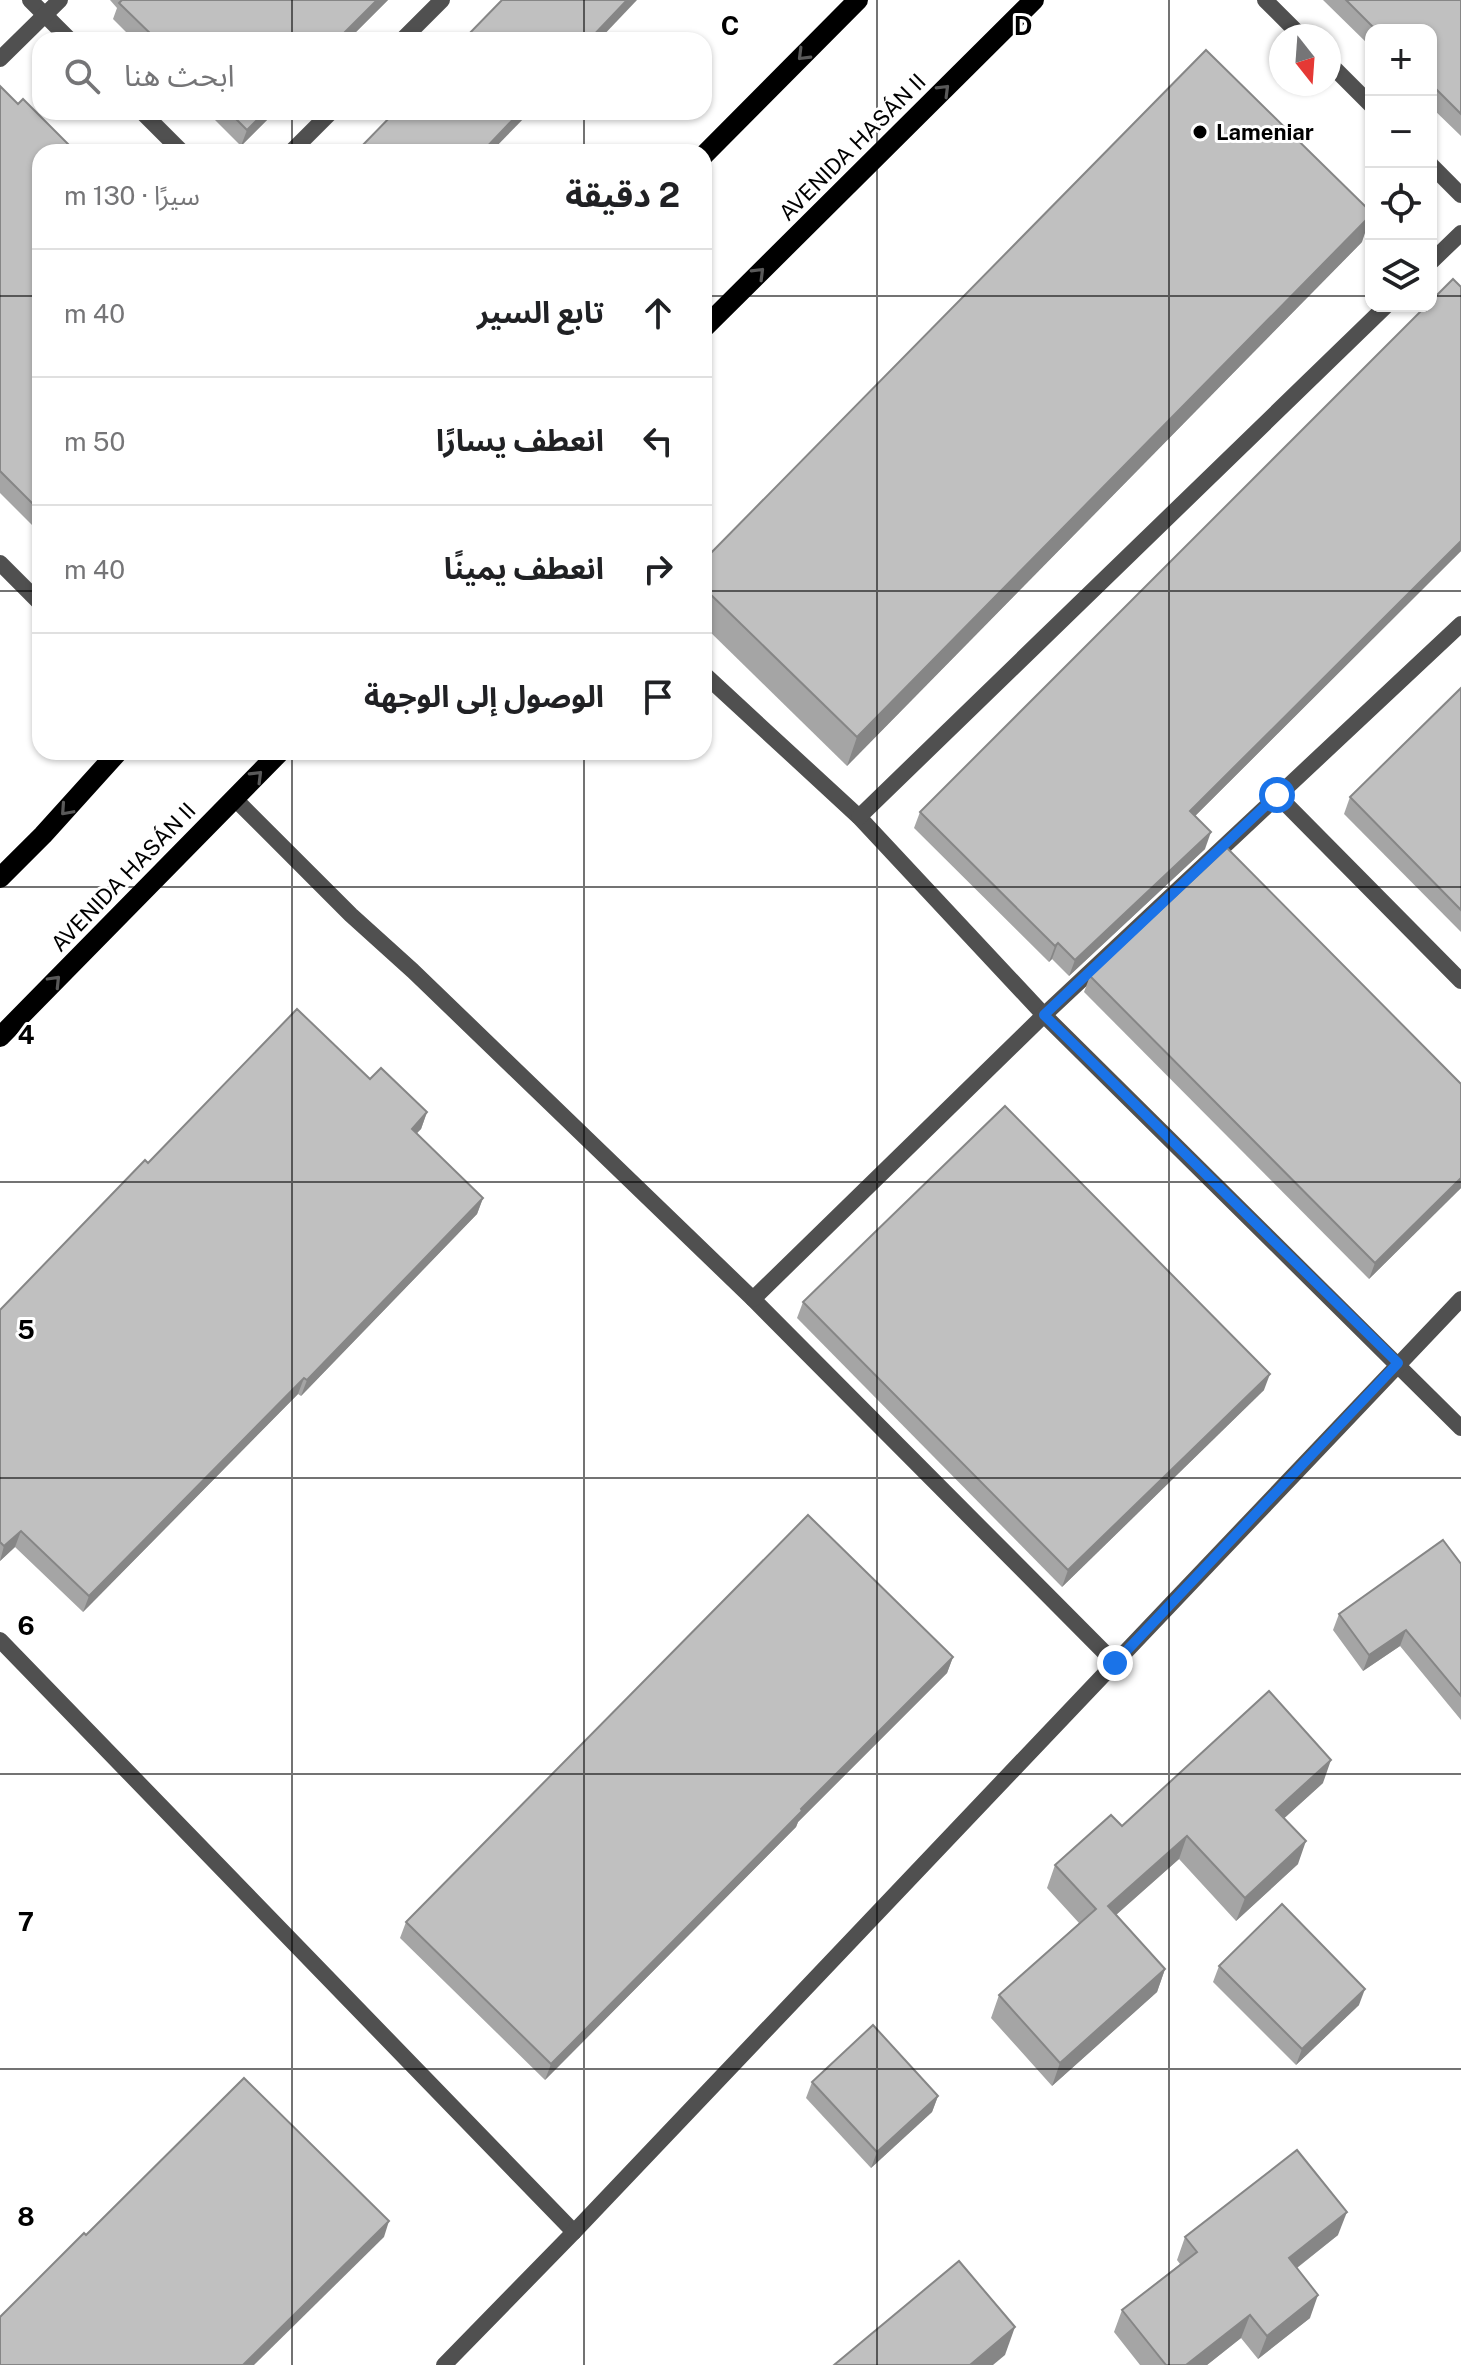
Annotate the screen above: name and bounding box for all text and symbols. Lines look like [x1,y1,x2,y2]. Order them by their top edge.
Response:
text: C [721,10,739,41]
text: D [1014,10,1032,41]
north arrow [1269,24,1341,96]
map controls [1365,24,1437,312]
button: + [1365,24,1437,96]
search box [32,32,712,120]
one-way arrow [798,46,812,60]
icon: search [60,54,104,98]
text: ابحث هنا [124,57,235,93]
street label: AVENIDA HASÁN II [773,68,931,226]
one-way arrow [935,84,949,99]
button: − [1365,96,1437,168]
place label: Lameniar [1216,119,1314,145]
marker: Lameniar [1191,123,1209,141]
button: locate [1365,168,1437,240]
text: 2 دقيقة [565,175,680,215]
text: سيرًا · 130 m [64,180,200,211]
button: layers [1365,240,1437,312]
one-way arrow [750,268,764,282]
icon: ahead [636,291,680,335]
text: تابع السير [477,294,604,330]
text: 40 m [64,298,125,329]
icon: left [636,419,680,463]
text: انعطف يسارًا [436,422,604,458]
text: 50 m [64,426,125,457]
icon: right [636,547,680,591]
text: انعطف يمينًا [444,550,604,586]
text: 40 m [64,554,125,585]
icon: arrive [636,675,680,719]
text: الوصول إلى الوجهة [364,678,604,714]
one-way arrow [247,771,262,785]
route start [1259,777,1295,813]
street label: AVENIDA HASÁN II [45,797,201,957]
one-way arrow [61,801,75,815]
one-way arrow [45,976,60,990]
text: 4 [17,1019,35,1050]
text: 5 [17,1314,35,1345]
text: 6 [17,1610,35,1641]
route end [1097,1645,1133,1681]
text: 7 [18,1906,34,1937]
text: 8 [17,2201,35,2232]

